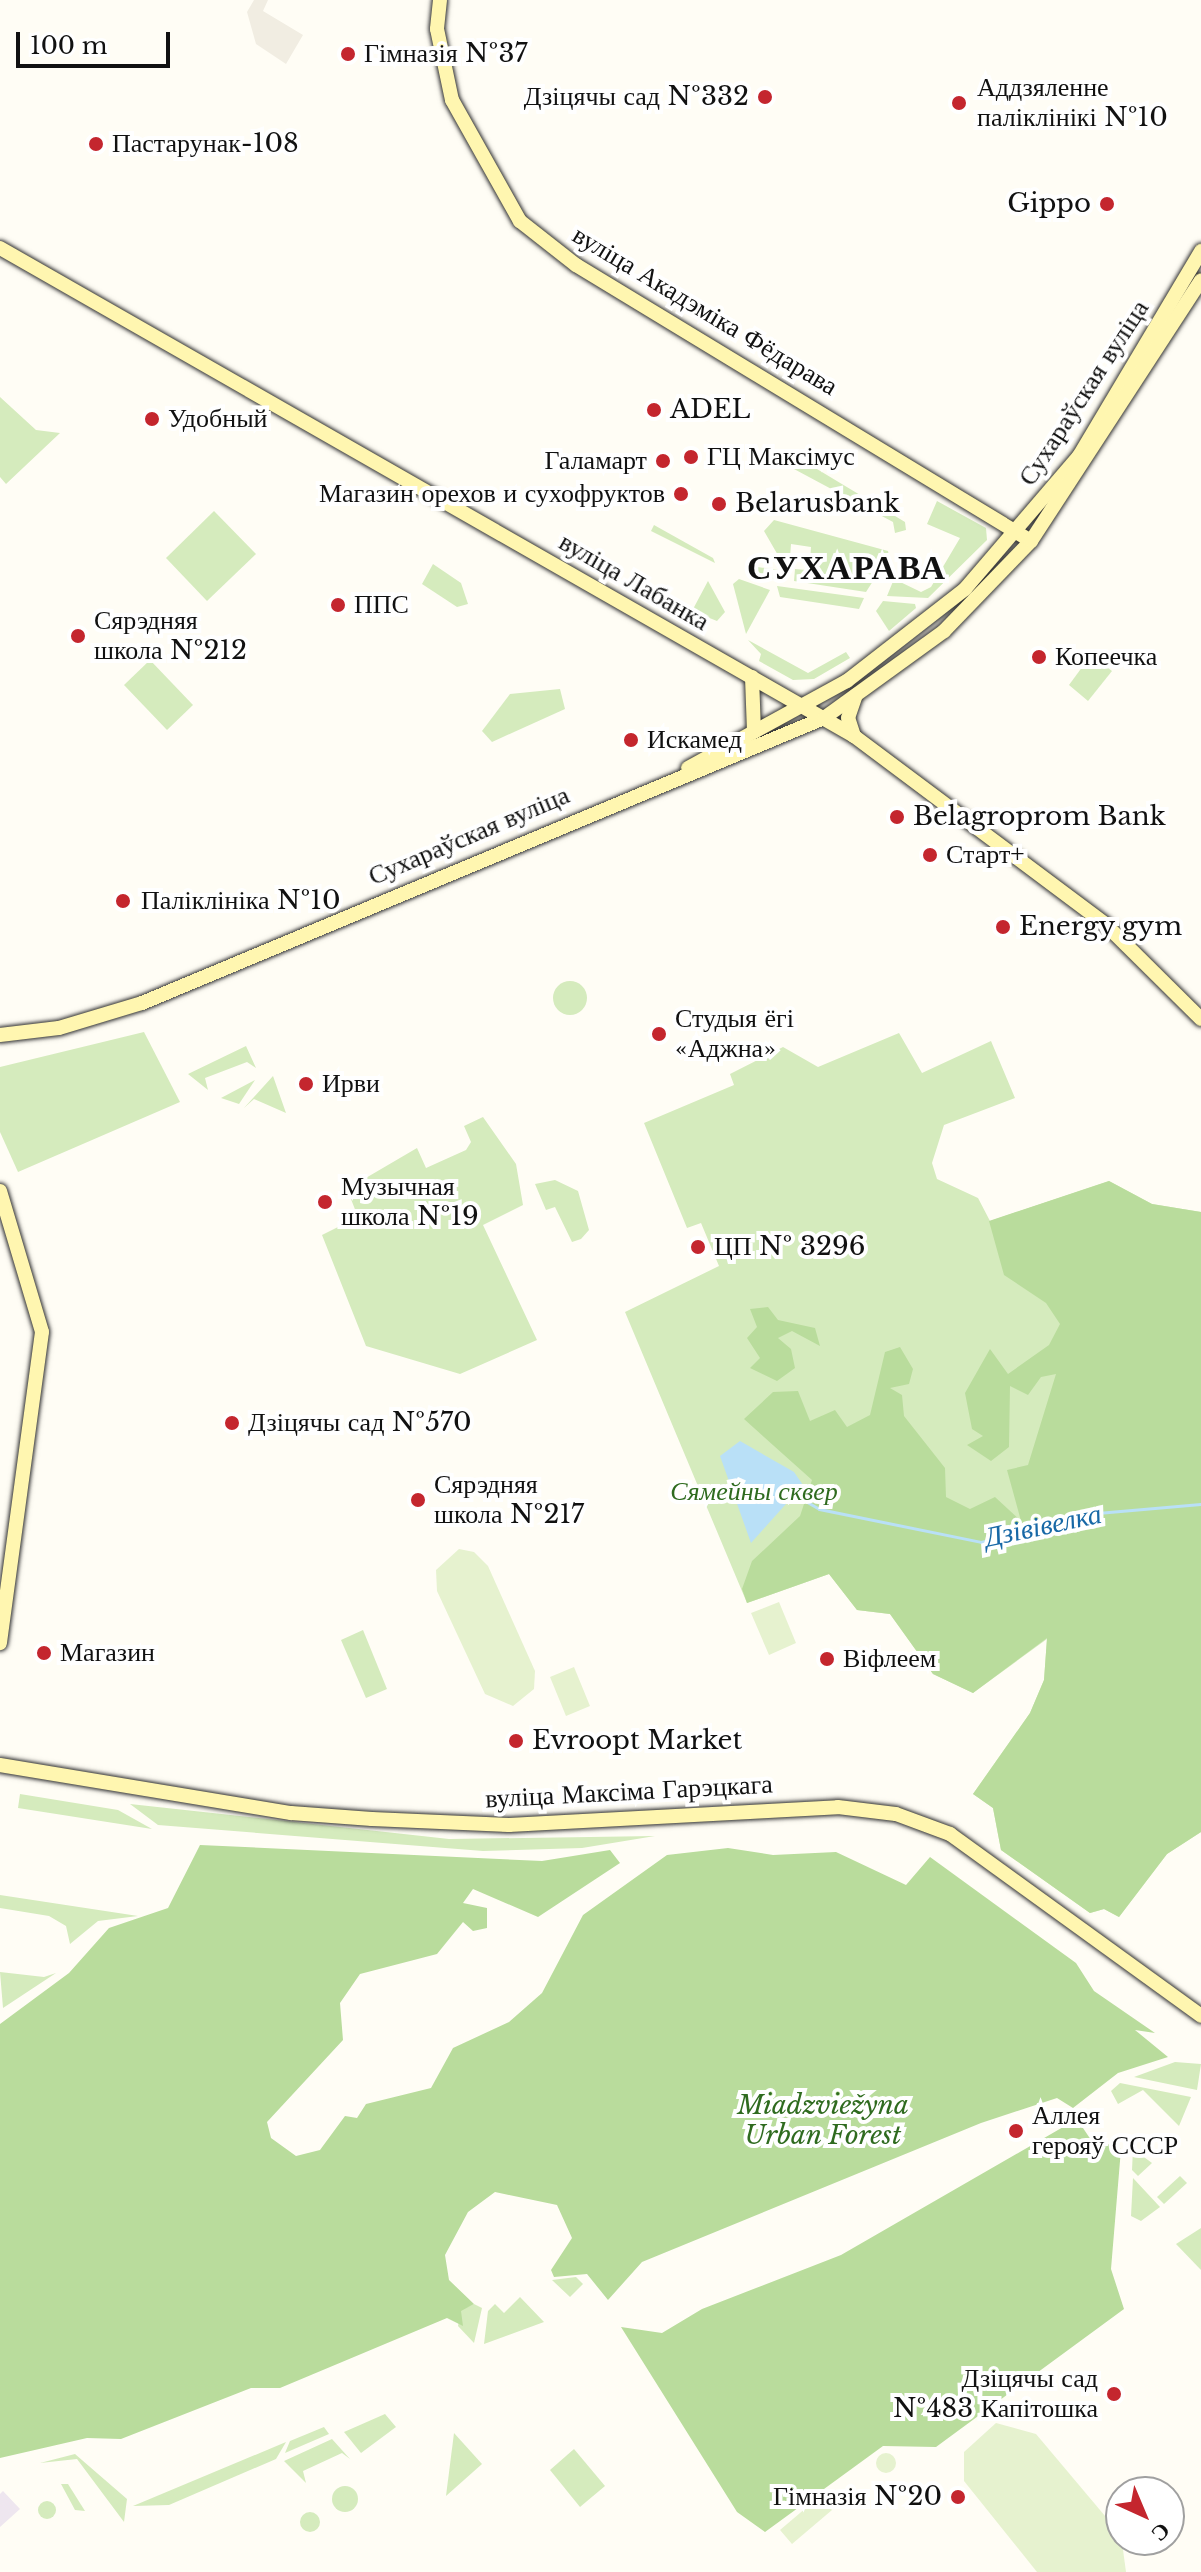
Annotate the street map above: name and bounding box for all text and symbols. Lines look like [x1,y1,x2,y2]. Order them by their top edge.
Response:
scale bar [20,16,174,66]
text: 100 m [30,31,108,60]
place label: Гімназія №37 [364,38,528,70]
marker: Гімназія №37 [339,45,357,63]
place label: Аддзяленне паліклінікі №10 [977,72,1168,134]
place label: Дзіцячы сад №332 [524,81,749,113]
marker: Дзіцячы сад №332 [756,88,774,106]
marker: Аддзяленне паліклінікі №10 [948,92,970,114]
place label: Пастарунак-108 [112,128,299,160]
marker: Пастарунак-108 [87,135,105,153]
place label: Gippo [1007,188,1091,220]
marker: Gippo [1098,195,1116,213]
street label: вуліца Акадэміка Фёдарава [567,219,843,403]
street label: Сухараўская вуліца [1012,294,1156,492]
place label: ADEL [670,394,750,426]
marker: ADEL [645,401,663,419]
place label: Удобный [168,403,268,435]
marker: Удобный [143,410,161,428]
place label: ГЦ Максімус [707,441,855,473]
place label: Галамарт [544,445,647,477]
marker: ГЦ Максімус [682,448,700,466]
marker: Галамарт [654,452,672,470]
place label: Магазин орехов и сухофруктов [319,478,665,510]
marker: Магазин орехов и сухофруктов [672,485,690,503]
place label: Belarusbank [735,488,900,520]
marker: Belarusbank [710,495,728,513]
street label: вуліца Лабанка [553,526,715,638]
district label: СУХАРАВА [747,548,947,588]
place label: ППС [354,589,409,621]
marker: ППС [329,596,347,614]
place label: Сярэдняя школа №212 [94,605,247,666]
marker: Сярэдняя школа №212 [69,627,87,645]
place label: Копеечка [1055,641,1157,673]
marker: Копеечка [1030,648,1048,666]
place label: Искамед [647,724,742,756]
marker: Искамед [622,731,640,749]
street label: Сухараўская вуліца [364,780,574,892]
place label: Belagroprom Bank [913,801,1166,833]
marker: Belagroprom Bank [888,808,906,826]
place label: Старт+ [946,839,1025,871]
marker: Старт+ [921,846,939,864]
place label: Паліклініка №10 [141,885,341,917]
marker: Паліклініка №10 [112,890,134,912]
place label: Energy gym [1019,911,1183,943]
marker: Energy gym [994,918,1012,936]
place label: Студыя ёгі «Аджна» [675,1003,794,1064]
marker: Студыя ёгі «Аджна» [650,1025,668,1043]
place label: Ирви [322,1068,380,1100]
marker: Ирви [297,1075,315,1093]
place label: Музычная школа №19 [341,1171,479,1232]
marker: Музычная школа №19 [316,1193,334,1211]
place label: ЦП № 3296 [714,1231,865,1263]
marker: ЦП № 3296 [689,1238,707,1256]
place label: Дзіцячы сад №570 [248,1407,472,1439]
marker: Дзіцячы сад №570 [223,1414,241,1432]
place label: Сярэдняя школа №217 [434,1469,584,1530]
park label: Сямейны сквер [670,1476,838,1508]
marker: Сярэдняя школа №217 [409,1491,427,1509]
water label: Дзівівелка [981,1497,1105,1555]
place label: Магазин [60,1637,155,1669]
place label: Віфлеем [843,1643,936,1675]
marker: Магазин [35,1644,53,1662]
marker: Віфлеем [818,1650,836,1668]
place label: Evroopt Market [532,1725,742,1757]
marker: Evroopt Market [507,1732,525,1750]
street label: вуліца Максіма Гарэцкага [485,1769,773,1815]
park label: Miadzviežyna Urban Forest [737,2090,909,2152]
place label: Аллея герояў СССР [1032,2100,1178,2162]
marker: Аллея герояў СССР [1007,2122,1025,2140]
place label: Дзіцячы сад №483 Капітошка [893,2363,1098,2424]
marker: Дзіцячы сад №483 Капітошка [1105,2385,1123,2403]
north arrow [1105,2476,1185,2556]
place label: Гімназія №20 [773,2481,942,2513]
marker: Гімназія №20 [949,2488,967,2506]
text: С [1146,2517,1176,2547]

